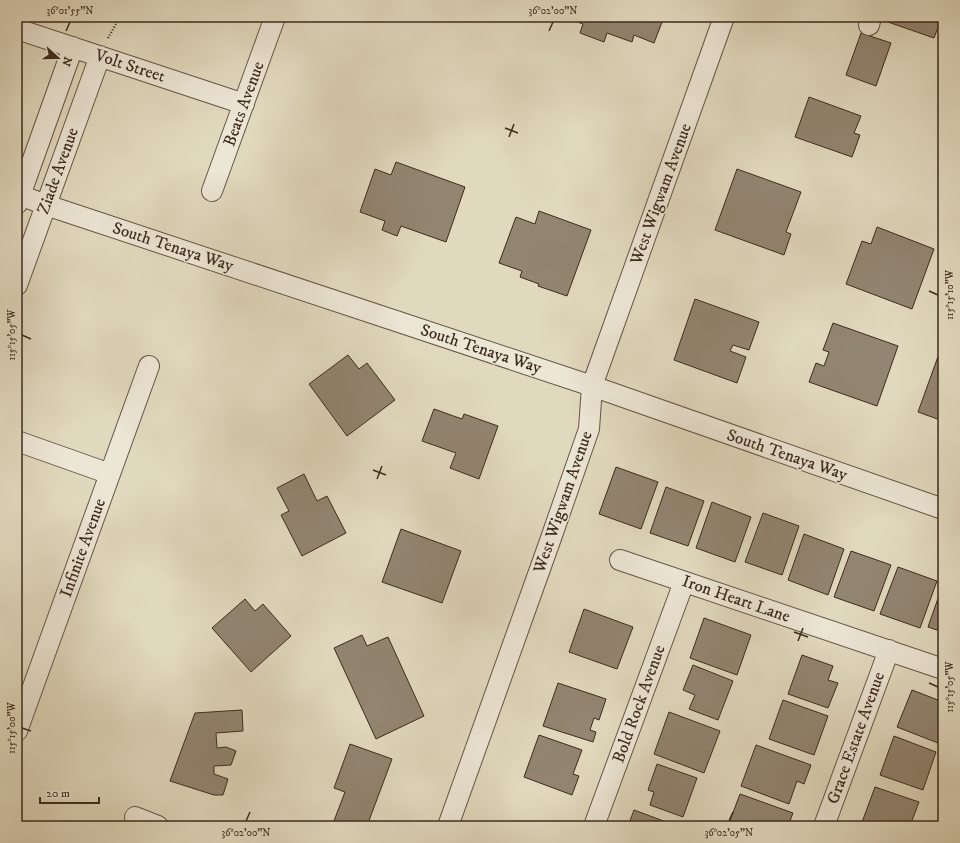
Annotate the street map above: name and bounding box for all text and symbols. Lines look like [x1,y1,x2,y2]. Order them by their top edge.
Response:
text: 36°01'55"N [47,5,93,17]
text: 36°02'00"N [529,5,577,17]
north arrow [38,38,78,78]
street label: Volt Street [91,44,168,88]
text: N [58,55,75,68]
street label: Beats Avenue [218,59,270,149]
street label: West Wigwam Avenue [625,120,697,269]
street label: Ziade Avenue [32,125,84,217]
street label: South Tenaya Way [110,217,237,277]
text: 115°15'10"W [944,269,956,320]
text: 115°15'05"W [6,309,18,361]
street label: South Tenaya Way [418,319,545,379]
street label: South Tenaya Way [724,424,851,486]
street label: West Wigwam Avenue [528,428,598,577]
street label: Infinite Avenue [55,495,111,601]
street label: Iron Heart Lane [679,570,793,628]
street label: Bold Rock Avenue [607,642,671,766]
text: 115°15'05"W [944,661,956,713]
street label: Grace Estate Avenue [822,669,890,807]
text: 115°15'00"W [6,701,18,754]
scale bar [40,779,99,805]
text: 20 m [46,786,70,801]
text: 36°02'00"N [222,827,270,839]
text: 36°02'05"N [705,827,753,839]

